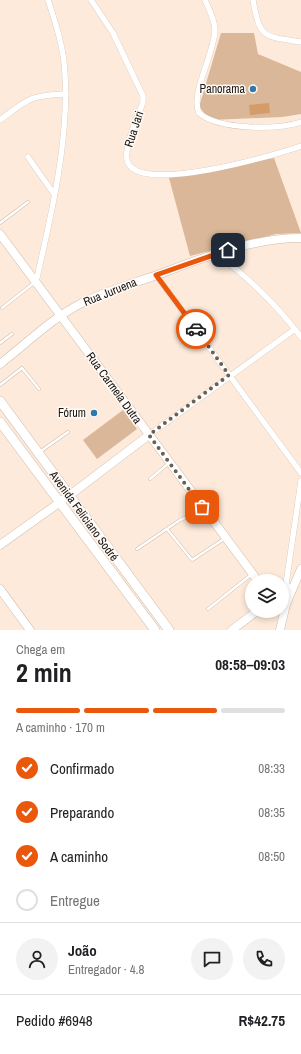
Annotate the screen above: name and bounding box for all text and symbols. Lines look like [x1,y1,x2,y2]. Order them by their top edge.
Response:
place label: Panorama [200,81,246,97]
marker: Panorama [248,84,258,94]
street label: Rua Jari [121,109,147,149]
pin [211,233,245,267]
icon: home [217,239,239,261]
street label: Rua Juruena [81,274,140,310]
courier [176,309,216,349]
icon: car [185,318,207,340]
street label: Rua Carmela Dutra [83,349,146,427]
place label: Fórum [58,405,86,421]
marker: Fórum [89,408,99,418]
street label: Avenida Feliciano Sodré [45,467,122,564]
pin [185,490,219,524]
icon: bag [191,496,213,518]
map controls [245,574,289,618]
button: layers [245,574,289,618]
text: Chega em [16,641,65,658]
text: 08:58–09:03 [215,654,285,675]
text: 2 min [16,655,72,690]
text: A caminho · 170 m [16,719,105,736]
icon: check [16,757,38,779]
text: Confirmado [50,758,114,779]
text: 08:33 [258,760,285,777]
icon: check [16,801,38,823]
text: Preparando [50,802,114,823]
text: 08:35 [258,804,285,821]
icon: check [16,845,38,867]
text: A caminho [50,846,108,867]
text: 08:50 [258,848,285,865]
text: Entregue [50,890,100,911]
button: person [16,938,58,980]
button: chat [191,938,233,980]
button: phone [243,938,285,980]
text: João [68,940,97,961]
text: Entregador · 4.8 [68,961,144,978]
text: Pedido #6948 [16,1010,93,1031]
text: R$42.75 [238,1010,285,1031]

